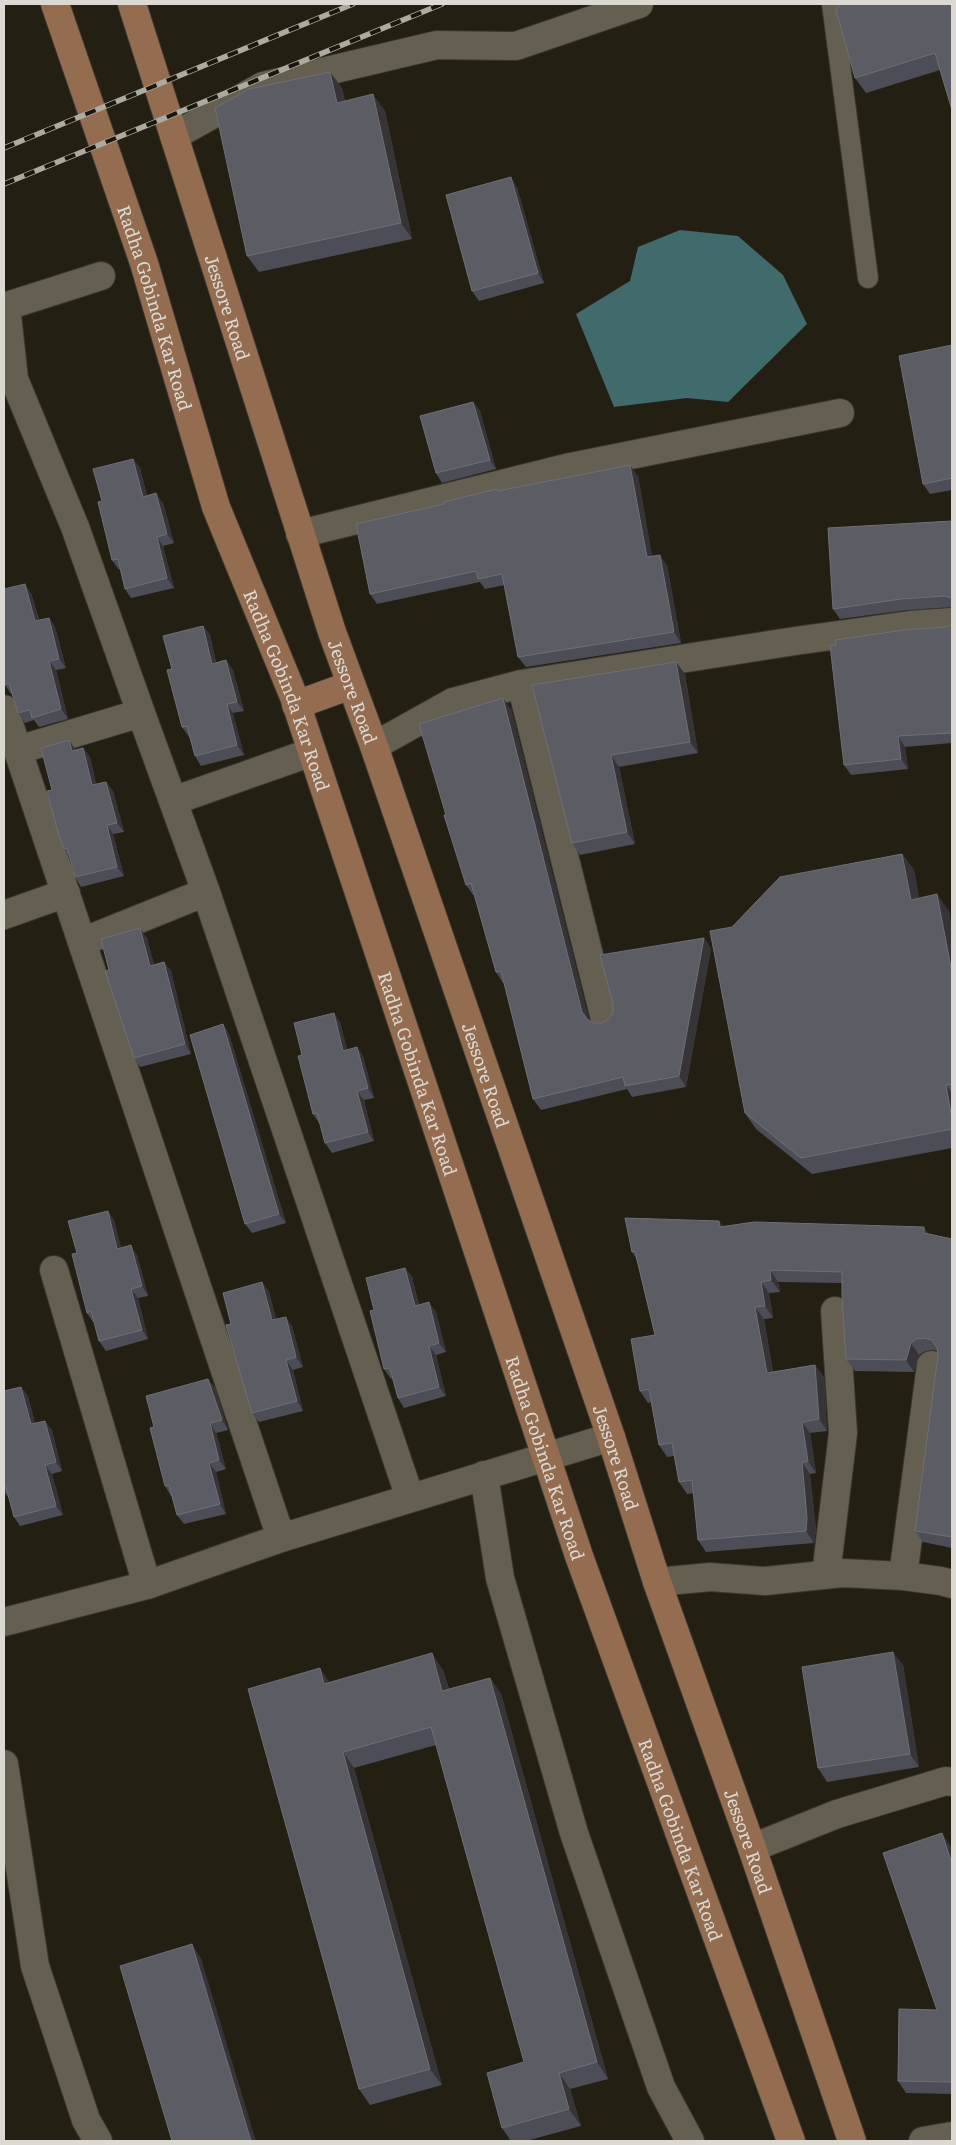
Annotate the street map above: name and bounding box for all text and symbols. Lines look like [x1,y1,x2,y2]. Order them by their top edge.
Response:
street label: Radha Gobinda Kar Road [111,201,200,414]
street label: Jessore Road [199,250,258,364]
street label: Radha Gobinda Kar Road [238,585,338,795]
street label: Jessore Road [322,635,385,747]
street label: Radha Gobinda Kar Road [372,967,465,1179]
street label: Jessore Road [456,1018,517,1131]
street label: Radha Gobinda Kar Road [500,1352,593,1563]
street label: Jessore Road [587,1400,647,1513]
street label: Radha Gobinda Kar Road [633,1734,731,1944]
street label: Jessore Road [718,1784,780,1897]

